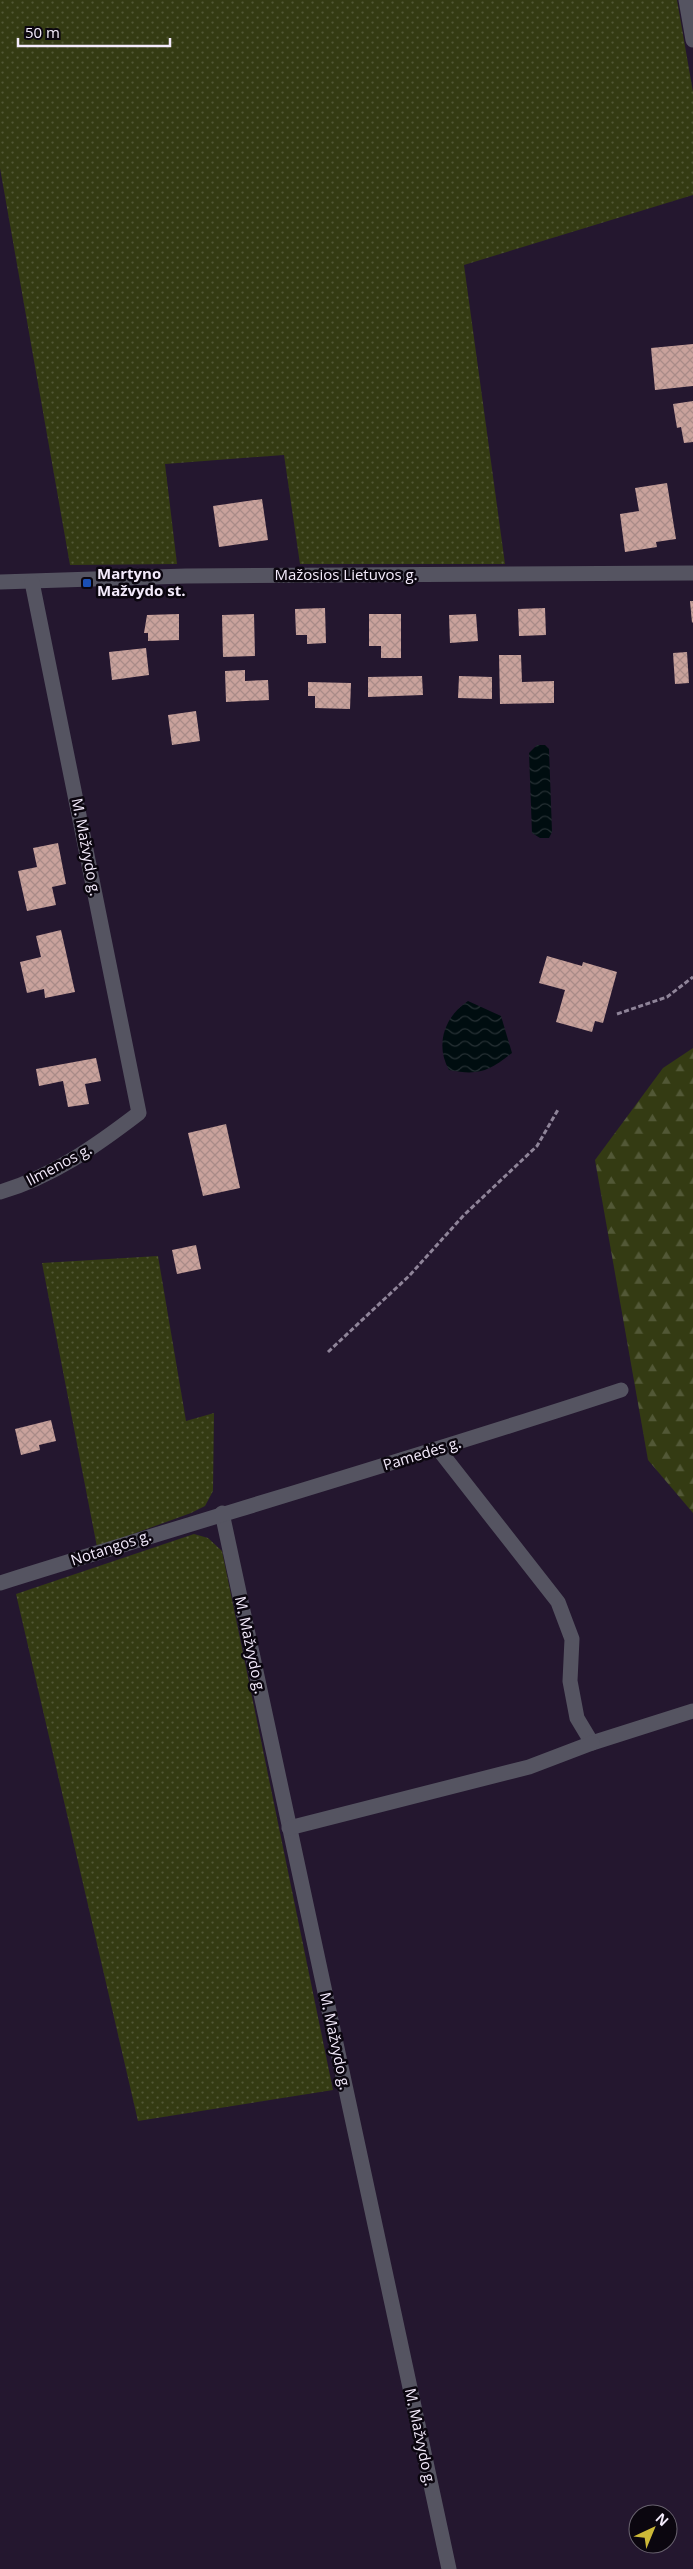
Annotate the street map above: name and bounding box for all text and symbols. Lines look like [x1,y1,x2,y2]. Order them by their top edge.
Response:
scale bar [18,15,170,47]
text: 50 m [25,22,60,42]
place label: Martyno Mažvydo st. [97,563,186,600]
street label: Mažosios Lietuvos g. [274,564,418,584]
marker: Martyno Mažvydo st. [81,577,93,589]
street label: M. Mažvydo g. [68,796,106,897]
street label: Ilmenos g. [22,1138,95,1190]
street label: Pamedės g. [380,1432,463,1474]
street label: Notangos g. [68,1525,153,1569]
street label: M. Mažvydo g. [231,1594,271,1695]
street label: M. Mažvydo g. [316,1990,356,2091]
street label: M. Mažvydo g. [401,2386,441,2487]
north arrow [628,2504,678,2554]
text: N [652,2508,673,2530]

